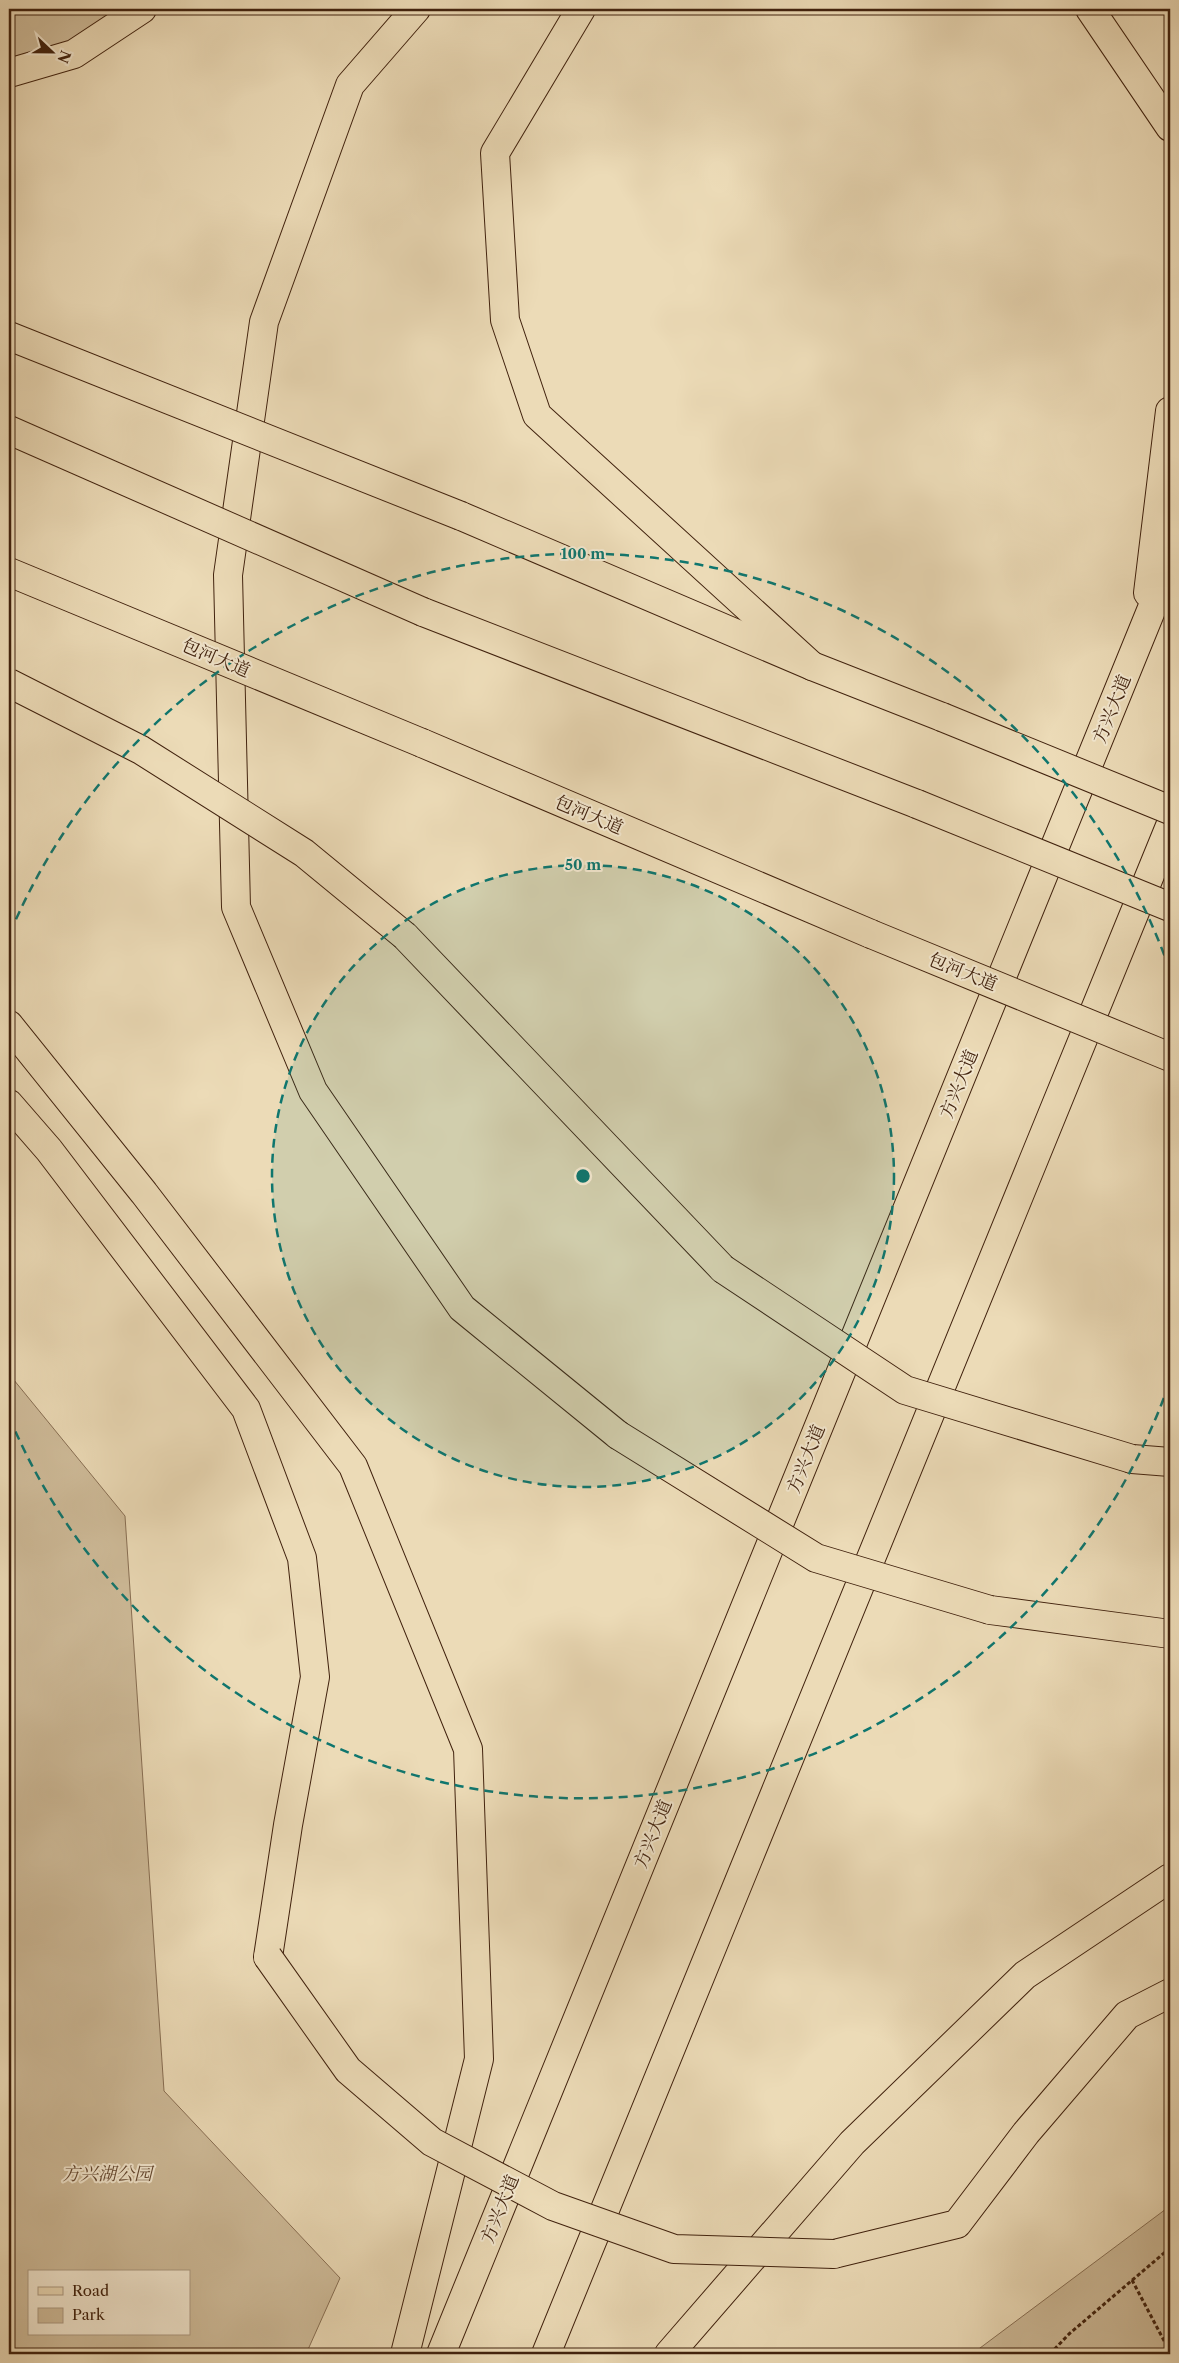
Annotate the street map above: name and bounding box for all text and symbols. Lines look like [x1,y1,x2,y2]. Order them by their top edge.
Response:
north arrow [28,28,78,78]
text: N [53,48,75,66]
text: 100 m [561,544,605,563]
street label: 包河大道 [179,634,253,682]
street label: 方兴大道 [1088,672,1136,746]
street label: 包河大道 [552,791,626,839]
text: 50 m [565,855,601,874]
street label: 包河大道 [926,948,1000,996]
street label: 方兴大道 [935,1047,983,1121]
centre of rings [574,1167,592,1185]
street label: 方兴大道 [782,1422,830,1496]
street label: 方兴大道 [629,1797,677,1871]
park label: 方兴湖公园 [62,2163,155,2185]
street label: 方兴大道 [476,2172,524,2246]
legend [28,2270,190,2336]
text: Road [72,2281,109,2300]
text: Park [72,2305,106,2324]

